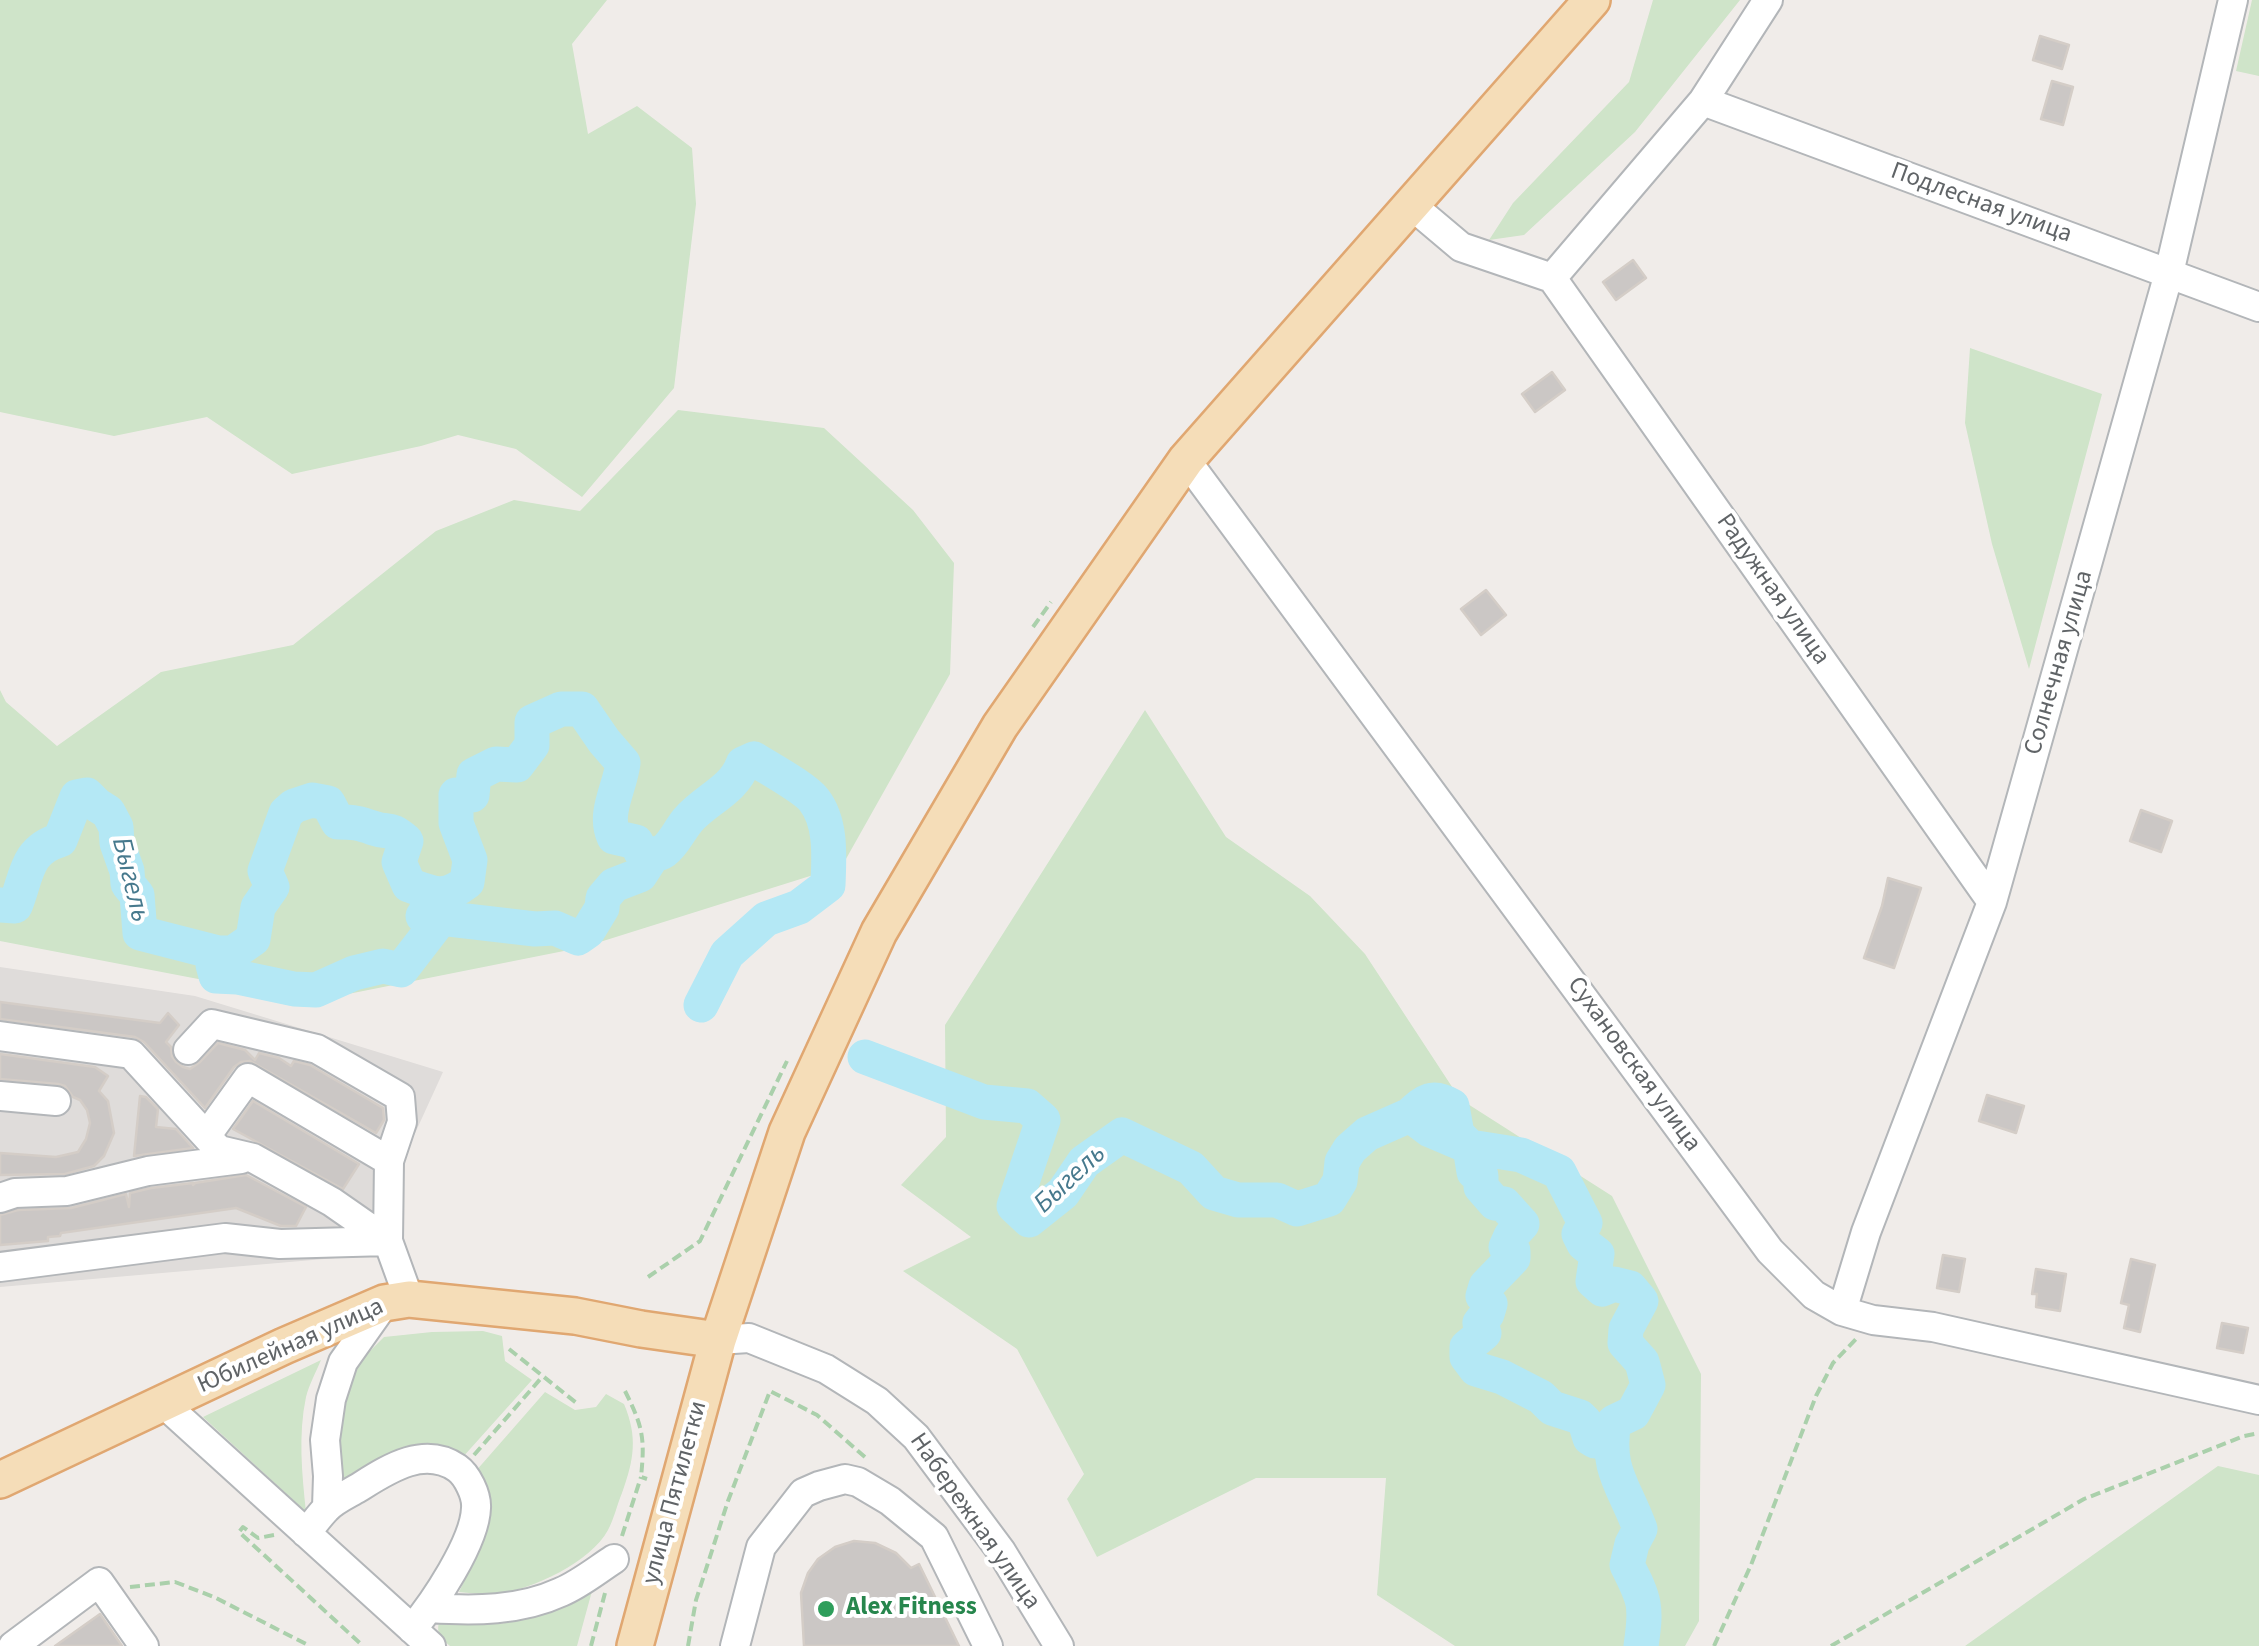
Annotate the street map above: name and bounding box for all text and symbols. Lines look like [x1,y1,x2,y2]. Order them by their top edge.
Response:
street label: Подлесная улица [1886,157,2076,251]
street label: Радужная улица [1709,509,1835,671]
street label: Солнечная улица [2019,567,2101,759]
water label: Быгель [102,834,156,926]
street label: Сухановская улица [1560,972,1706,1158]
water label: Быгель [1028,1138,1114,1222]
street label: Юбилейная улица [193,1293,389,1401]
street label: улица Пятилетки [637,1398,715,1588]
street label: Набережная улица [902,1428,1046,1616]
place label: Alex Fitness [846,1594,977,1624]
marker: Alex Fitness [815,1598,837,1620]

